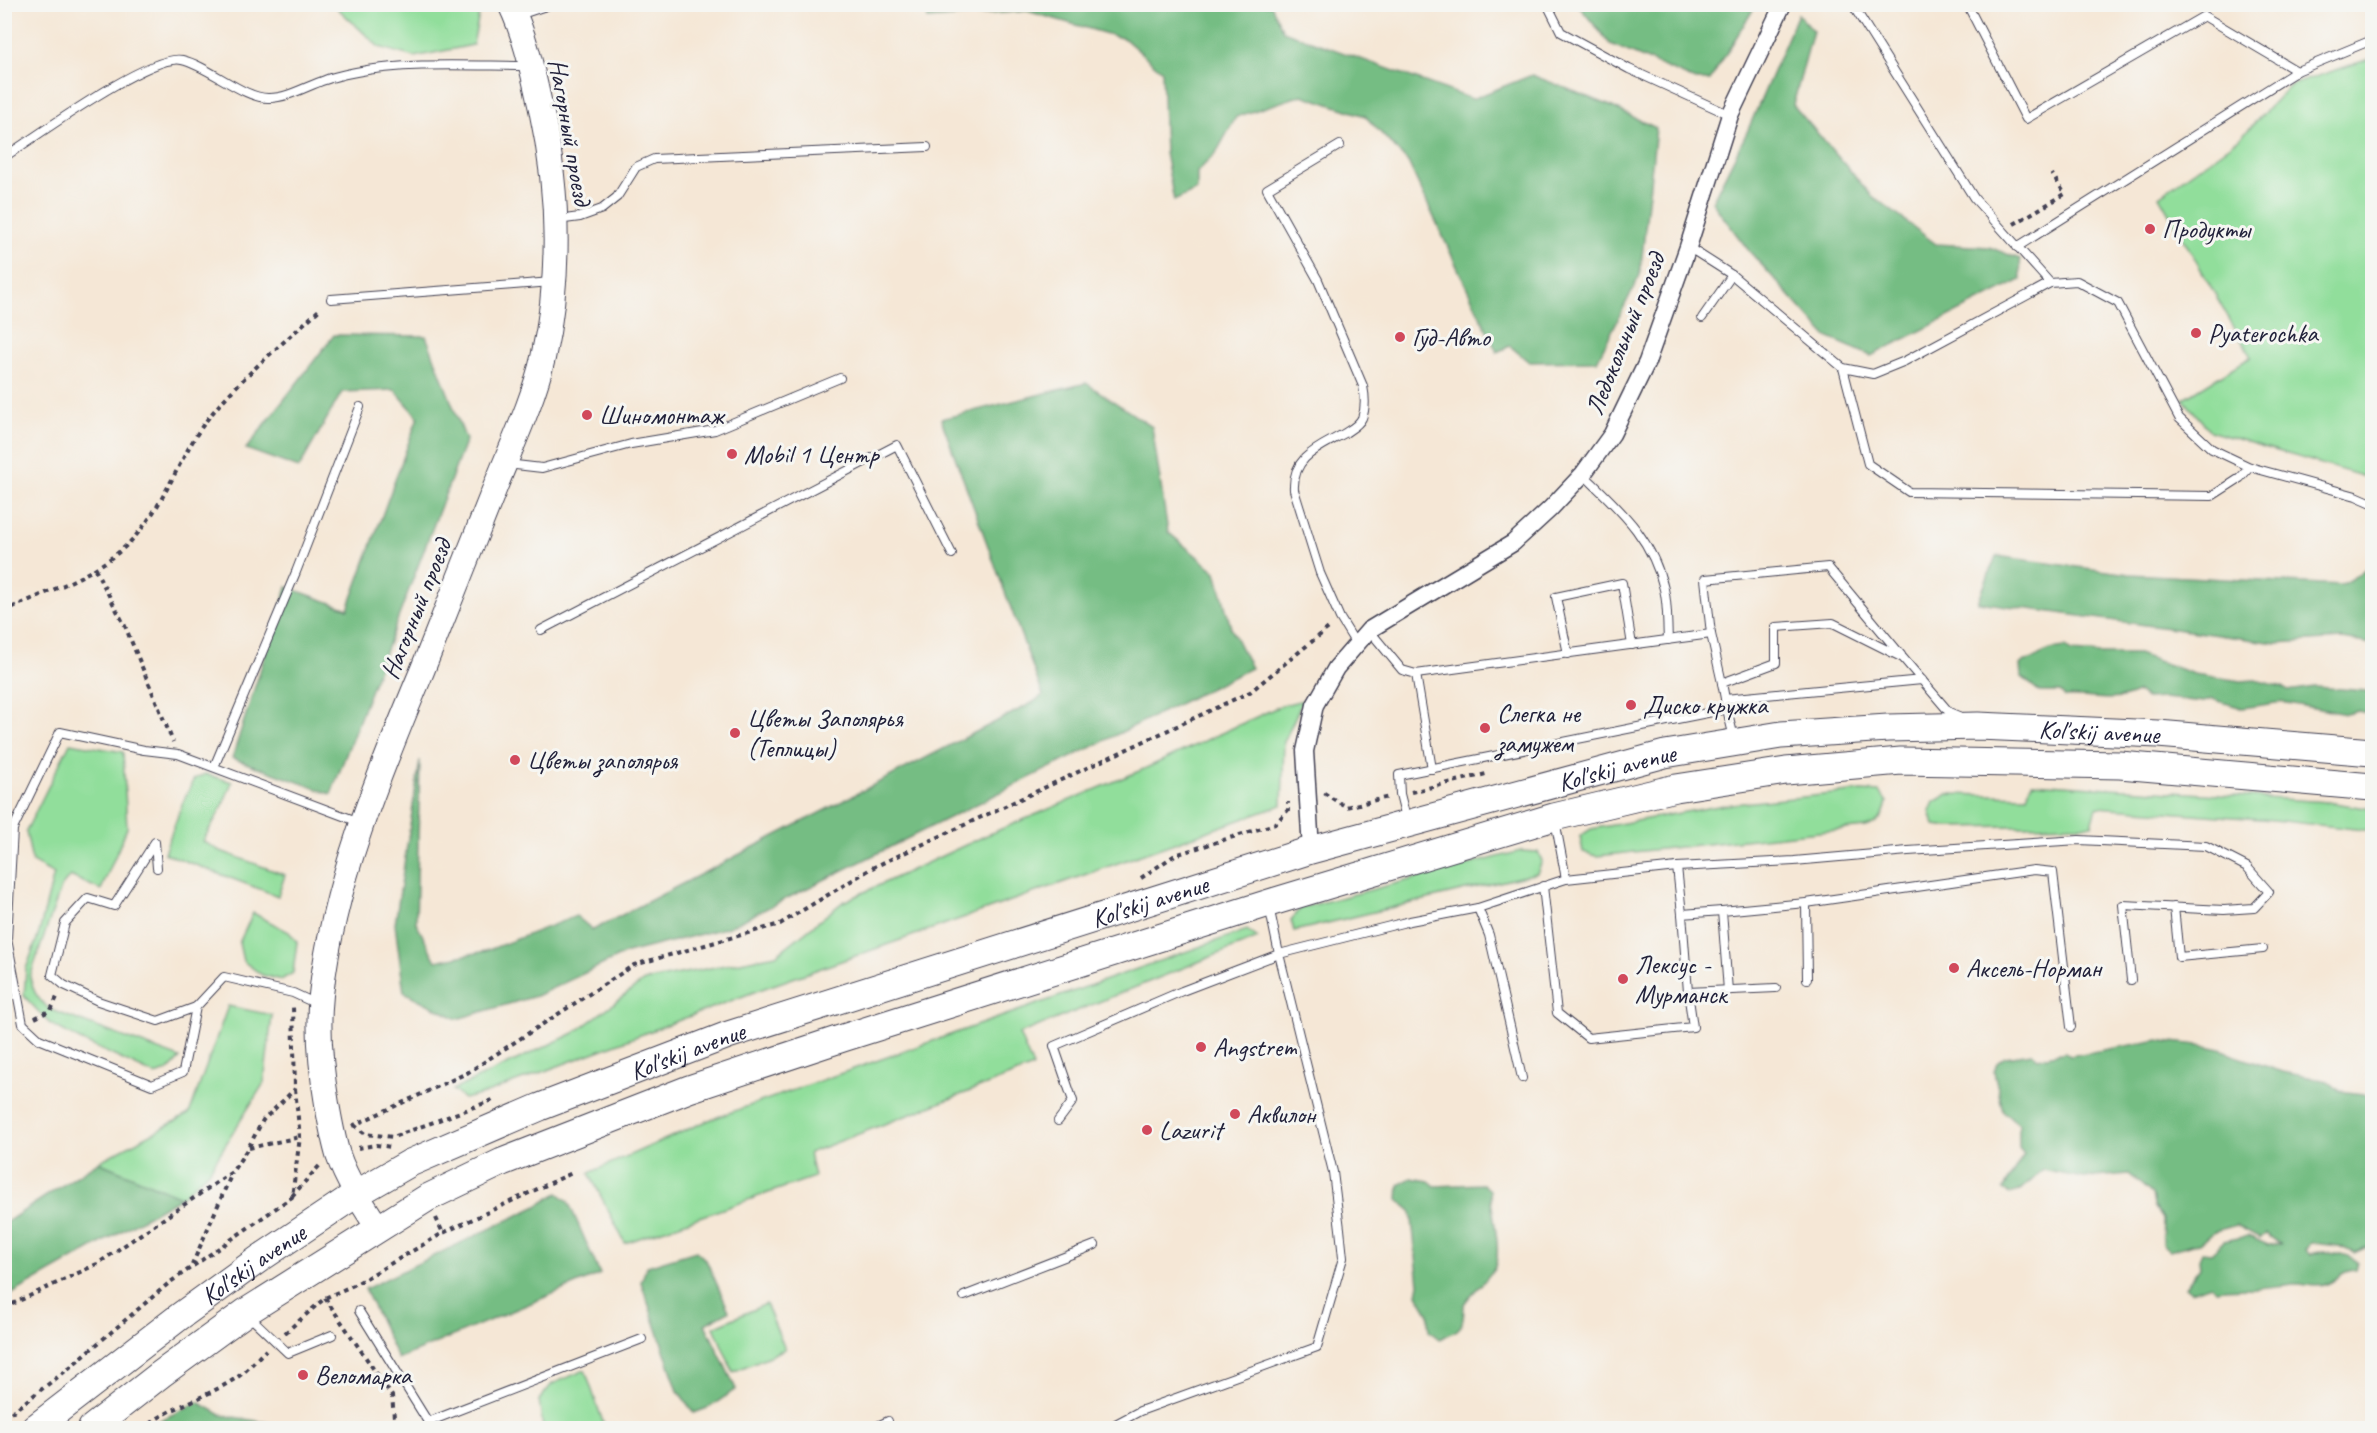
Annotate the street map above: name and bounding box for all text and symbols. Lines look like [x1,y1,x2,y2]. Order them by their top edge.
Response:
street label: Нагорный проезд [541,56,600,211]
place label: Продукты [2162,213,2253,246]
marker: Продукты [2143,222,2157,236]
street label: Ледокольный проезд [1578,246,1674,420]
place label: Pyaterochka [2208,317,2319,350]
place label: Гуд-Авто [1412,321,1492,354]
marker: Pyaterochka [2189,326,2203,340]
marker: Гуд-Авто [1393,330,1407,344]
place label: Шиномонтаж [599,399,726,432]
marker: Шиномонтаж [580,408,594,422]
place label: Mobil 1 Центр [744,438,881,471]
marker: Mobil 1 Центр [725,447,739,461]
street label: Нагорный проезд [373,532,460,684]
place label: Диско кружка [1643,689,1769,722]
place label: Слегка не замужем [1494,697,1581,761]
marker: Диско кружка [1624,698,1638,712]
place label: Цветы Заполярья (Теплицы) [747,702,904,765]
street label: Kol'skij avenue [2038,712,2162,751]
marker: Слегка не замужем [1478,721,1492,735]
marker: Цветы Заполярья (Теплицы) [728,726,742,740]
street label: Kol'skij avenue [1554,736,1679,799]
place label: Цветы заполярья [527,744,679,778]
marker: Цветы заполярья [508,753,522,767]
street label: Kol'skij avenue [1087,867,1214,935]
place label: Лексус - Мурманск [1635,948,1729,1011]
place label: Аксель-Норман [1966,952,2104,985]
marker: Аксель-Норман [1947,961,1961,975]
marker: Лексус - Мурманск [1616,972,1630,986]
street label: Kol'skij avenue [625,1014,750,1088]
place label: Angstrem [1213,1031,1298,1064]
marker: Angstrem [1194,1040,1208,1054]
place label: Аквилон [1247,1098,1317,1131]
marker: Аквилон [1228,1107,1242,1121]
place label: Lazurit [1159,1114,1225,1147]
marker: Lazurit [1140,1123,1154,1137]
street label: Kol'skij avenue [194,1215,313,1312]
place label: Веломарка [315,1359,413,1392]
marker: Веломарка [296,1368,310,1382]

